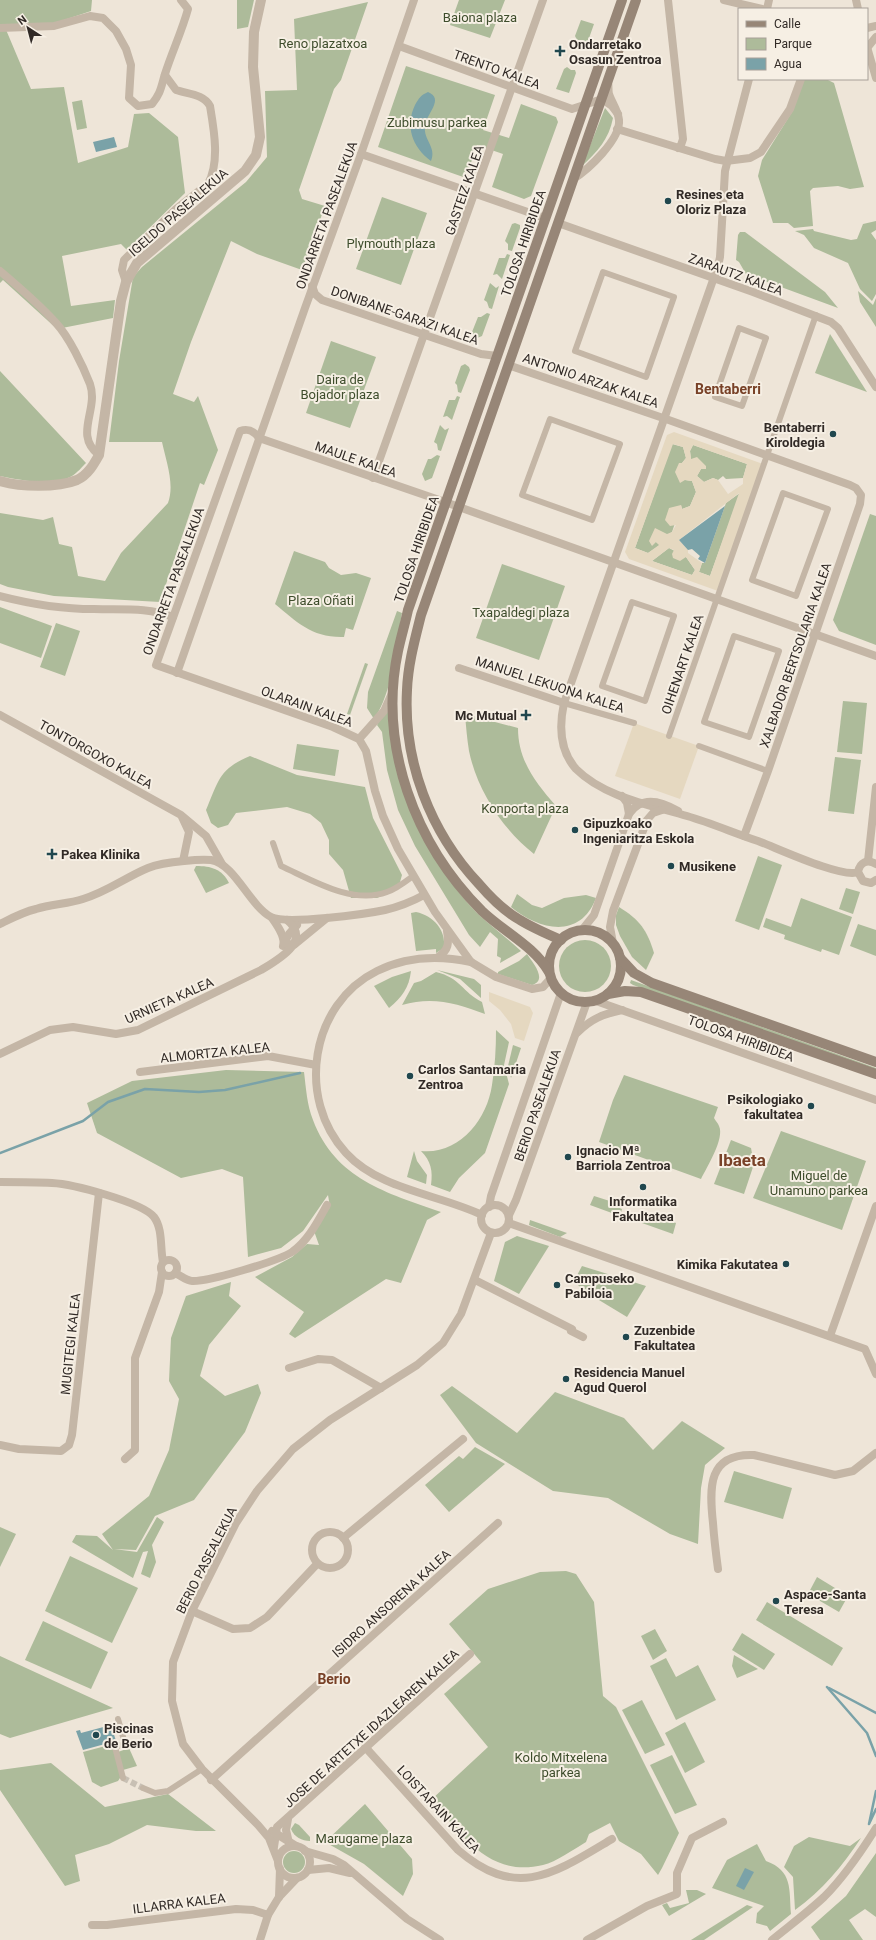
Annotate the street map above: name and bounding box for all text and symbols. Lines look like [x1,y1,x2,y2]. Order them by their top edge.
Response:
north arrow [8,8,48,48]
legend [738,8,868,80]
park label: Baiona plaza [443,10,517,25]
text: N [15,13,30,28]
text: Calle [774,17,801,31]
park label: Reno plazatxoa [279,36,367,51]
place label: Ondarretako Osasun Zentroa [569,37,661,67]
text: Parque [774,37,812,51]
marker: Ondarretako Osasun Zentroa [554,45,566,57]
street label: TRENTO KALEA [451,47,543,92]
text: Agua [774,57,802,71]
park label: Zubimusu parkea [387,115,487,130]
street label: ONDARRETA PASEALEKUA [293,139,360,291]
street label: GASTEIZ KALEA [442,143,487,237]
street label: IGELDO PASEALEKUA [126,165,231,259]
street label: TOLOSA HIRIBIDEA [498,187,549,298]
place label: Resines eta Oloriz Plaza [676,187,746,217]
marker: Resines eta Oloriz Plaza [663,196,673,206]
park label: Plymouth plaza [346,236,436,251]
street label: ZARAUTZ KALEA [687,250,786,299]
street label: DONIBANE-GARAZI KALEA [329,283,481,348]
street label: ANTONIO ARZAK KALEA [521,350,661,411]
park label: Daira de Bojador plaza [300,372,380,402]
district label: Bentaberri [695,381,761,397]
place label: Bentaberri Kiroldegia [764,420,825,450]
marker: Bentaberri Kiroldegia [828,429,838,439]
street label: MAULE KALEA [313,438,399,481]
street label: TOLOSA HIRIBIDEA [391,493,442,604]
street label: ONDARRETA PASEALEKUA [140,505,207,657]
street label: XALBADOR BERTSOLARIA KALEA [757,560,834,750]
park label: Plaza Oñati [288,593,354,608]
park label: Txapaldegi plaza [472,605,570,620]
street label: OIHENART KALEA [658,612,707,716]
street label: MANUEL LEKUONA KALEA [473,653,627,716]
street label: OLARAIN KALEA [259,683,355,730]
place label: Mc Mutual [455,708,517,723]
marker: Mc Mutual [520,709,532,721]
street label: TONTORGOXO KALEA [36,717,156,792]
park label: Konporta plaza [481,801,569,816]
place label: Gipuzkoako Ingeniaritza Eskola [583,816,694,846]
marker: Gipuzkoako Ingeniaritza Eskola [570,825,580,835]
place label: Pakea Klinika [61,847,140,862]
marker: Pakea Klinika [46,848,58,860]
place label: Musikene [679,859,736,874]
marker: Musikene [666,861,676,871]
street label: URNIETA KALEA [123,974,216,1027]
street label: TOLOSA HIRIBIDEA [686,1012,796,1065]
street label: ALMORTZA KALEA [160,1039,271,1066]
street label: BERIO PASEALEKUA [511,1046,564,1163]
place label: Carlos Santamaria Zentroa [418,1062,526,1092]
marker: Carlos Santamaria Zentroa [405,1071,415,1081]
place label: Psikologiako fakultatea [727,1092,803,1122]
marker: Psikologiako fakultatea [806,1101,816,1111]
place label: Ignacio Mª Barriola Zentroa [576,1143,671,1173]
district label: Ibaeta [718,1150,766,1170]
marker: Ignacio Mª Barriola Zentroa [563,1152,573,1162]
park label: Miguel de Unamuno parkea [770,1168,868,1198]
marker: Informatika Fakultatea [638,1182,648,1192]
place label: Informatika Fakultatea [609,1194,677,1224]
place label: Kimika Fakutatea [677,1257,778,1272]
marker: Kimika Fakutatea [781,1259,791,1269]
place label: Campuseko Pabiloia [565,1271,634,1301]
marker: Campuseko Pabiloia [552,1280,562,1290]
street label: MUGITEGI KALEA [58,1292,83,1396]
place label: Zuzenbide Fakultatea [634,1323,695,1353]
marker: Zuzenbide Fakultatea [621,1332,631,1342]
place label: Residencia Manuel Agud Querol [574,1365,685,1395]
marker: Residencia Manuel Agud Querol [561,1374,571,1384]
street label: BERIO PASEALEKUA [173,1504,240,1616]
street label: ISIDRO ANSORENA KALEA [329,1546,454,1660]
place label: Aspace-Santa Teresa [784,1587,866,1617]
marker: Aspace-Santa Teresa [771,1596,781,1606]
street label: JOSE DE ARTETXE IDAZLEAREN KALEA [281,1646,462,1811]
district label: Berio [317,1671,351,1687]
place label: Piscinas de Berio [104,1721,154,1751]
marker: Piscinas de Berio [91,1730,101,1740]
park label: Koldo Mitxelena parkea [515,1750,607,1780]
street label: LOISTARAIN KALEA [394,1762,484,1857]
park label: Marugame plaza [316,1831,412,1846]
street label: ILLARRA KALEA [132,1890,227,1917]

